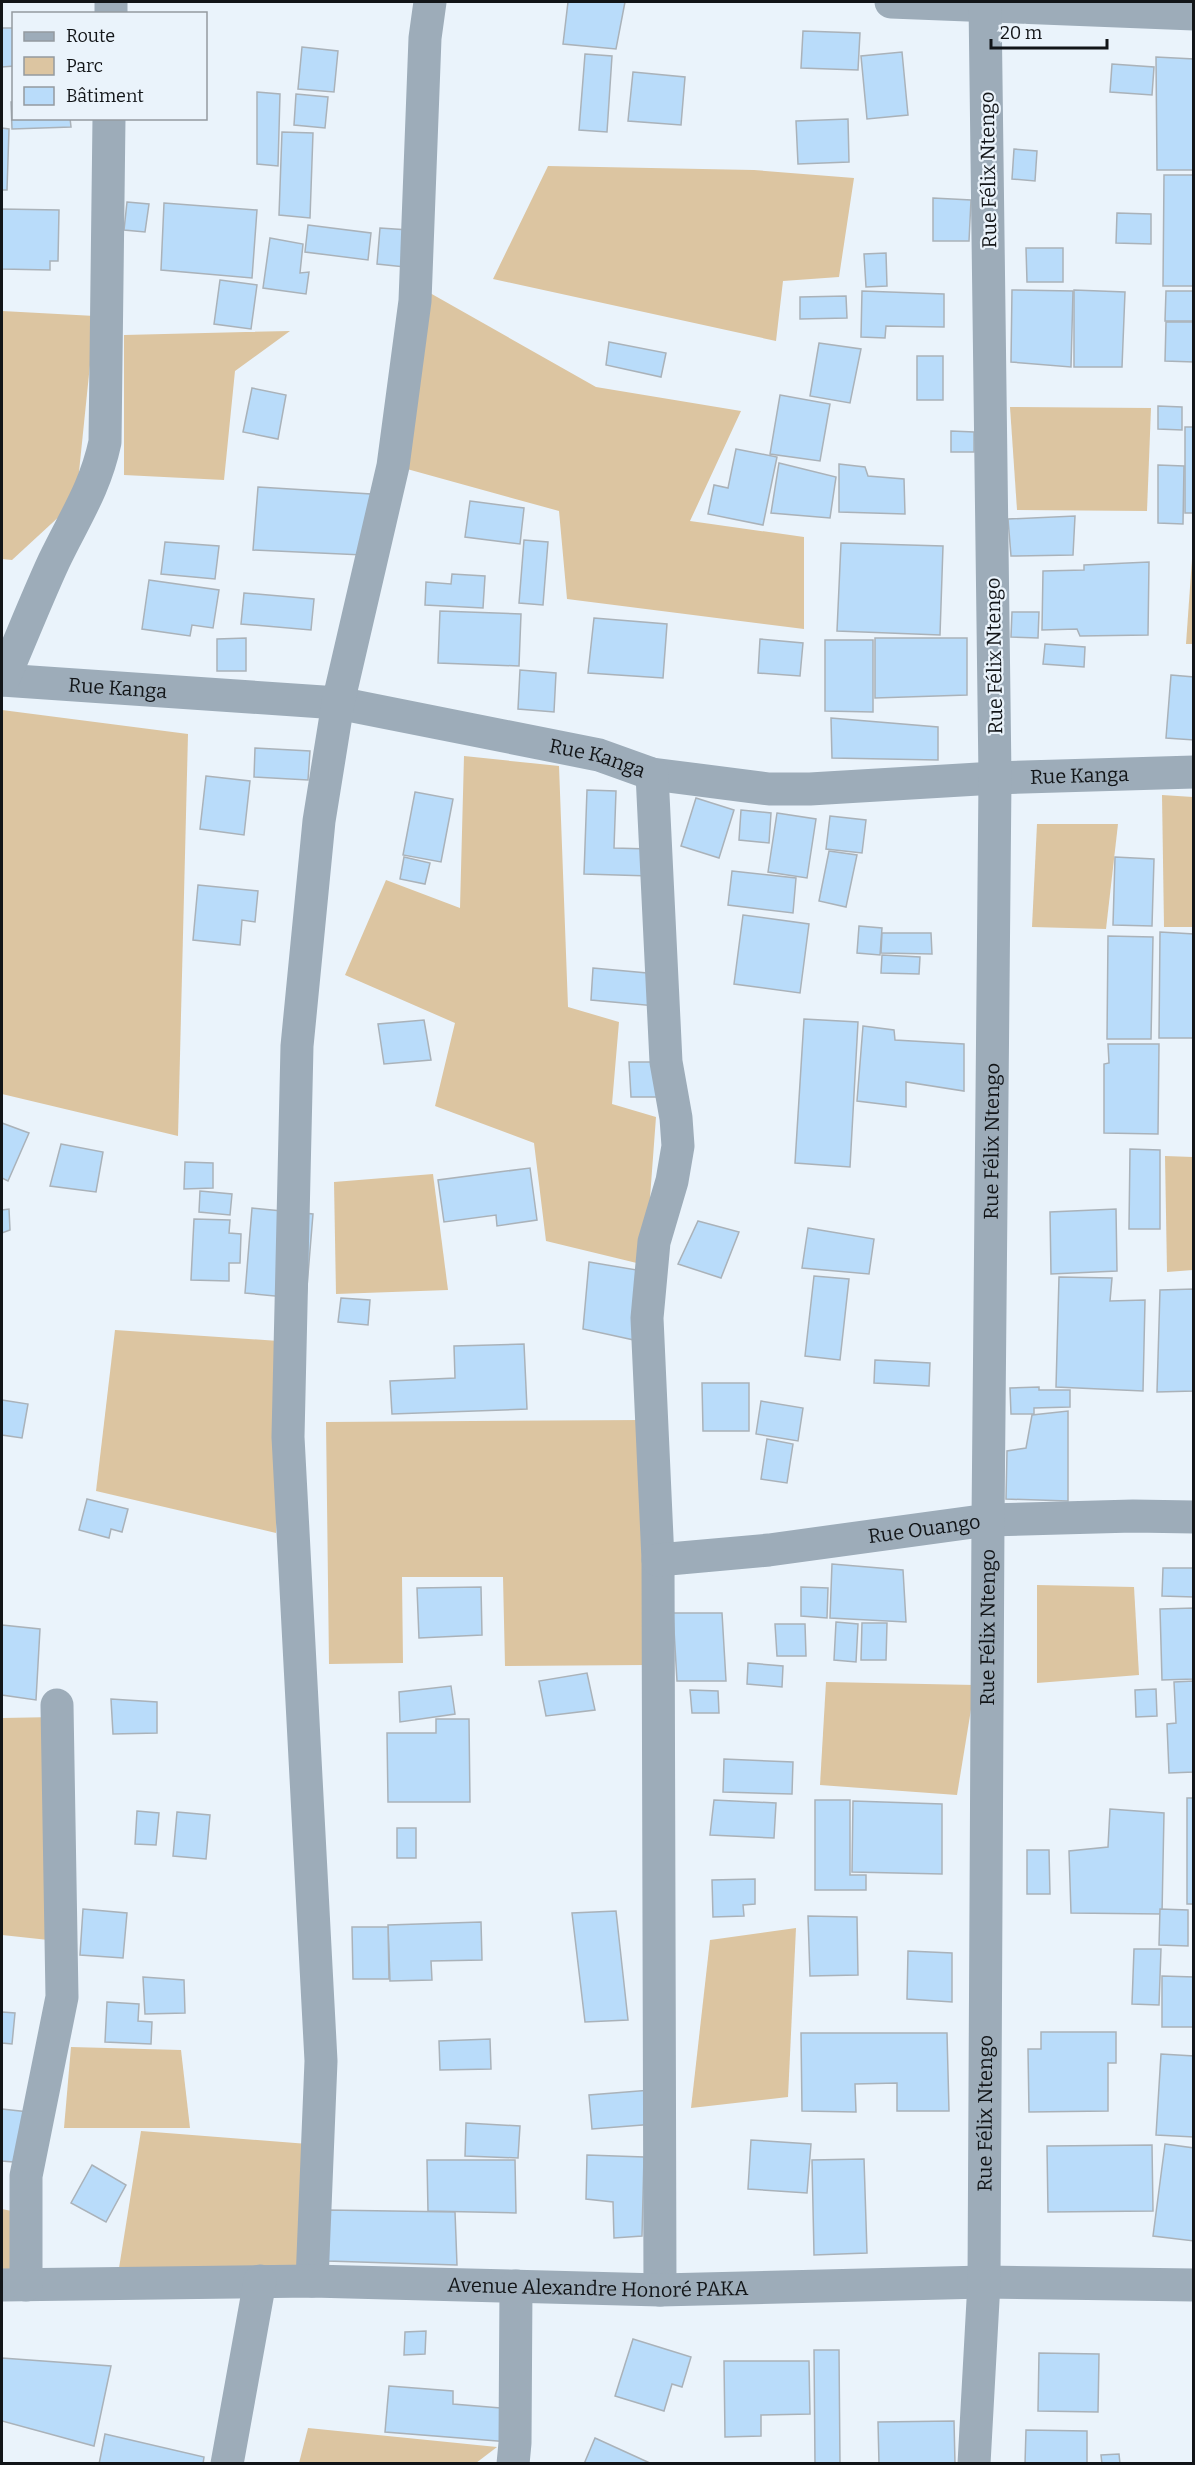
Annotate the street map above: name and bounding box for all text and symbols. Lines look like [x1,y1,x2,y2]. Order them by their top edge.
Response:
legend [12,12,207,120]
scale bar [991,12,1106,50]
text: 20 m [1000,22,1042,44]
text: Route [66,25,115,47]
text: Parc [66,55,103,77]
text: Bâtiment [66,85,144,107]
street label: Rue Félix Ntengo [975,91,1001,249]
street label: Rue Félix Ntengo [981,577,1007,735]
street label: Rue Kanga [68,673,168,703]
street label: Rue Kanga [547,733,649,783]
street label: Rue Kanga [1030,762,1129,789]
street label: Rue Félix Ntengo [979,1063,1004,1220]
street label: Rue Ouango [866,1509,982,1548]
street label: Rue Félix Ntengo [975,1549,1000,1706]
street label: Rue Félix Ntengo [972,2035,997,2192]
street label: Avenue Alexandre Honoré PAKA [447,2273,749,2302]

